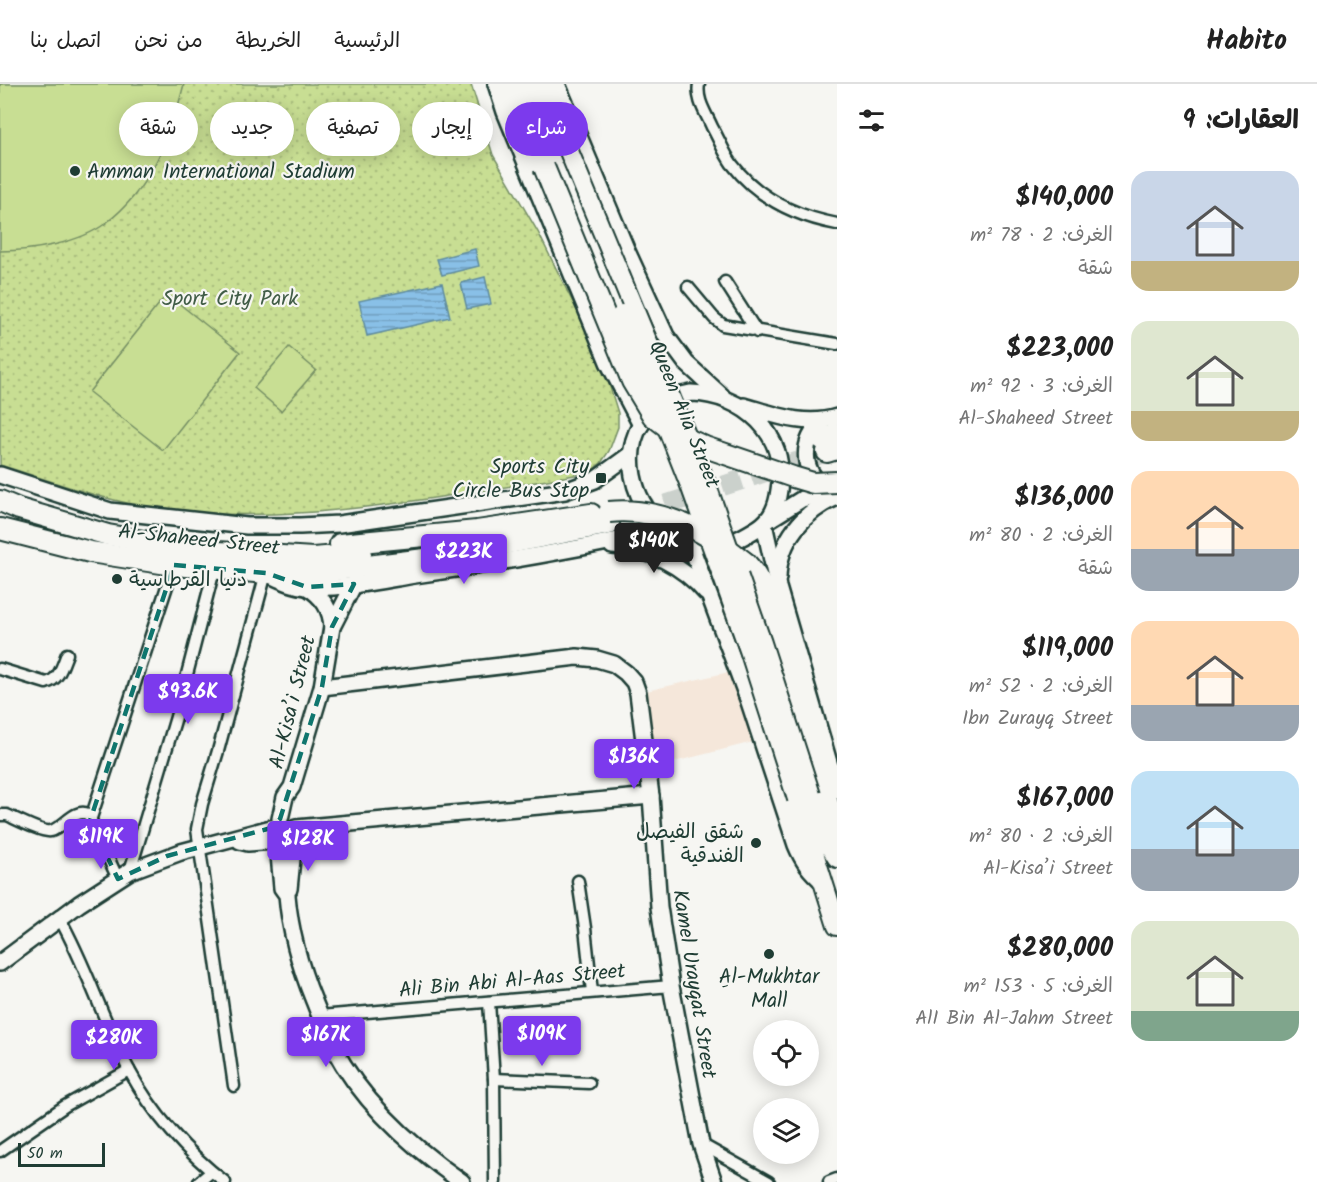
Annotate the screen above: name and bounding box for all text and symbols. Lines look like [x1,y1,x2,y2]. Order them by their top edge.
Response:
text: Habito [1206,19,1287,64]
text: اتصل بنا [30,25,101,58]
text: من نحن [134,25,203,58]
text: الخريطة [236,25,301,58]
text: الرئيسية [334,25,400,58]
text: العقارات: 9 [1182,100,1299,142]
chip: شقة [119,102,198,156]
chip: جديد [210,102,294,156]
chip: تصفية [306,102,400,156]
chip: إيجار [412,102,493,156]
chip: شراء [505,102,588,156]
icon: filters [855,104,888,137]
place label: Amman International Stadium [87,156,355,189]
marker: Amman International Stadium [68,164,82,178]
text: $140,000 [1015,177,1113,219]
icon: home [1179,195,1251,267]
text: الغرف: 2 · 78 m² [970,220,1113,252]
text: شقة [1078,253,1113,285]
park label: Sport City Park [162,283,298,316]
text: $223,000 [1006,328,1113,370]
street label: Queen Alia Street [639,336,729,494]
icon: home [1179,345,1251,417]
text: الغرف: 3 · 92 m² [970,371,1113,403]
text: Al-Shaheed Street [959,403,1113,435]
place label: Sports City Circle Bus Stop [452,451,589,508]
marker: Sports City Circle Bus Stop [594,471,608,485]
text: $136,000 [1015,477,1113,519]
icon: home [1179,495,1251,567]
street label: Al-Shaheed Street [117,516,282,565]
text: الغرف: 2 · 80 m² [969,520,1113,552]
pin: $140K [612,523,696,574]
text: $140K [628,526,680,558]
pin: $223K [422,534,506,585]
text: $223K [435,537,493,569]
text: شقة [1078,553,1113,585]
place label: دنيا القرطاسية [129,564,247,597]
marker: دنيا القرطاسية [110,572,124,586]
text: $119,000 [1022,628,1113,670]
street label: Al-Kisa’i Street [261,631,326,773]
icon: home [1179,645,1251,717]
text: الغرف: 2 · 52 m² [969,671,1113,703]
pin: $93.6K [139,674,237,725]
text: $93.6K [158,677,218,709]
text: Ibn Zurayq Street [962,703,1113,735]
pin: $136K [592,739,676,790]
text: $136K [608,742,660,774]
text: $167,000 [1017,778,1113,820]
icon: home [1179,795,1251,867]
place label: شقق الفيصل الفندقية [636,816,744,873]
pin: $119K [59,819,143,870]
pin: $128K [266,821,350,872]
text: الغرف: 2 · 80 m² [969,821,1113,853]
text: $119K [78,822,124,854]
text: $128K [281,824,335,856]
marker: شقق الفيصل الفندقية [749,836,763,850]
text: Al-Kisa’i Street [983,853,1113,885]
street label: Kamel Urayqat Street [662,887,725,1082]
text: $280,000 [1007,928,1113,970]
icon: home [1179,945,1251,1017]
marker: ِAl-Mukhtar Mall [762,947,776,961]
street label: Ali Bin Abi Al-Aas Street [397,955,628,1008]
place label: ِAl-Mukhtar Mall [719,961,820,1018]
text: الغرف: 5 · 153 m² [964,971,1113,1003]
text: AlI Bin Al-Jahm Street [915,1003,1113,1035]
pin: $109K [500,1016,584,1067]
pin: $167K [284,1017,368,1068]
text: $109K [517,1019,567,1051]
pin: $280K [72,1020,156,1071]
text: $167K [301,1020,351,1052]
map controls [753,1020,819,1164]
button: locate [753,1020,819,1086]
text: $280K [85,1023,143,1055]
button: layers [753,1098,819,1164]
scale bar [18,1140,105,1168]
text: 50 m [27,1141,63,1166]

